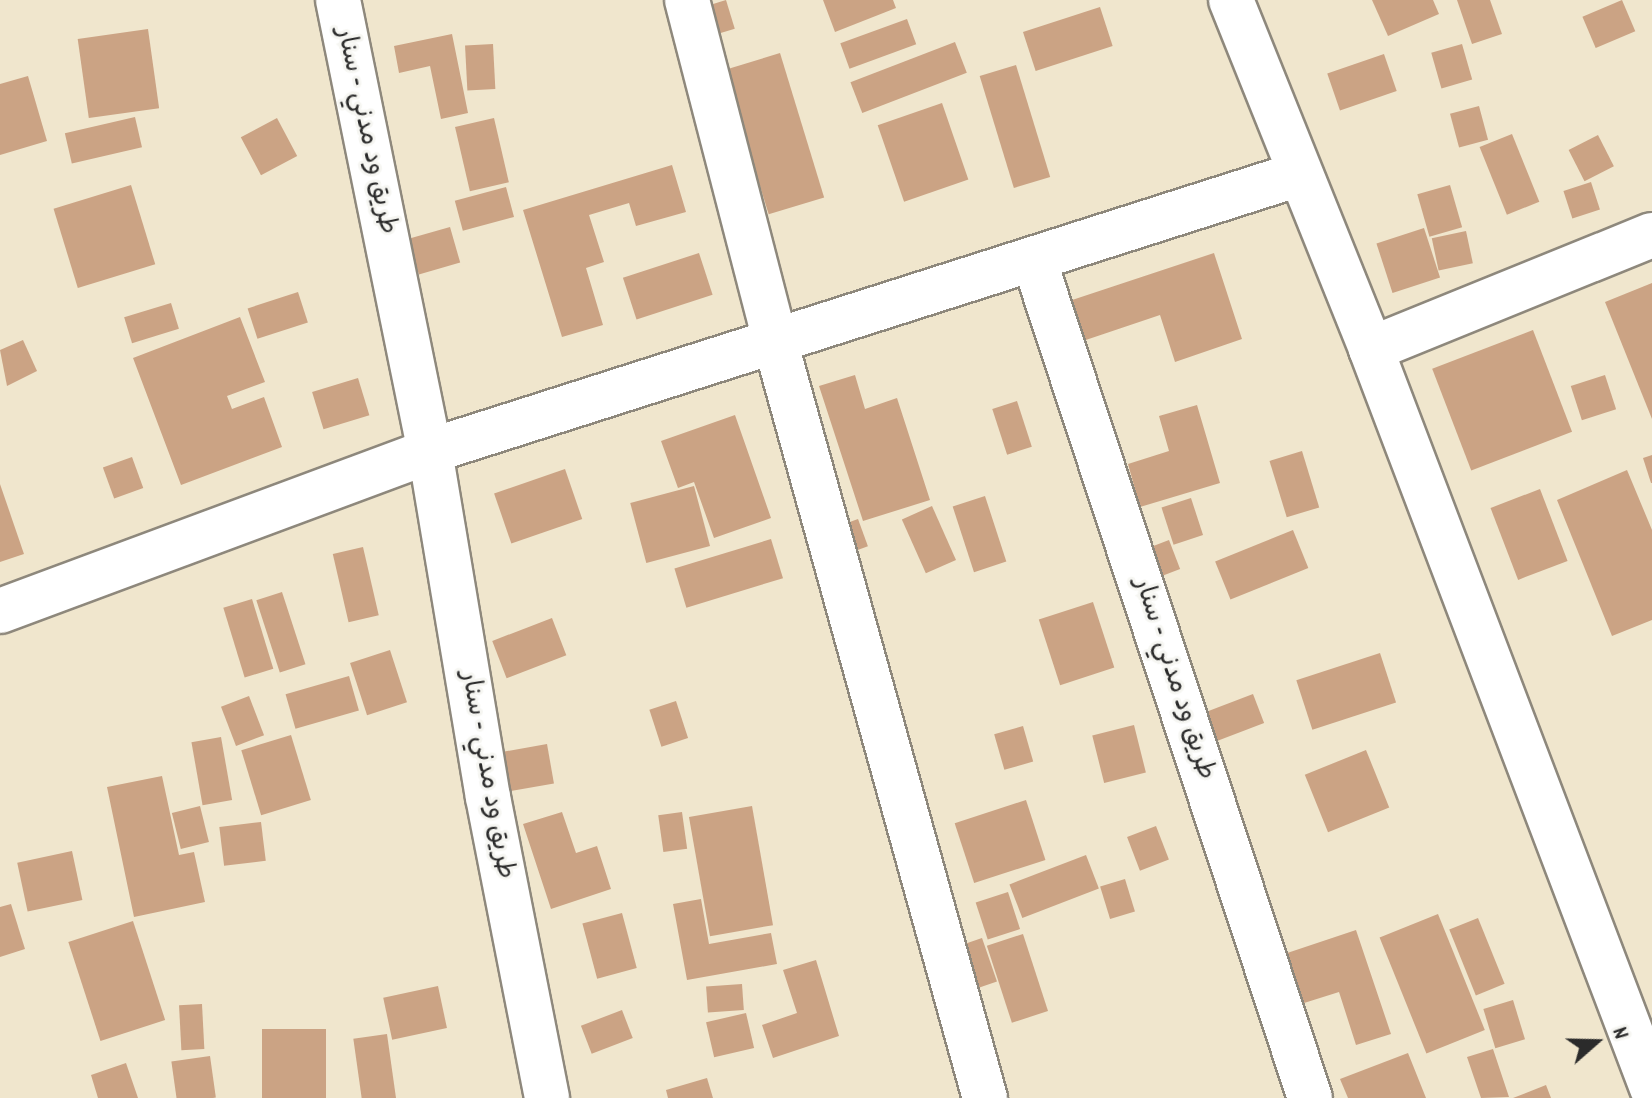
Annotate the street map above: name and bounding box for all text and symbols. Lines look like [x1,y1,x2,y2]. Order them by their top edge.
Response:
street label: طريق ود مدني - سنار [328,25,402,237]
street label: طريق ود مدني - سنار [1126,574,1220,784]
street label: طريق ود مدني - سنار [452,668,520,882]
north arrow [1556,1002,1636,1082]
text: N [1603,1023,1635,1044]

